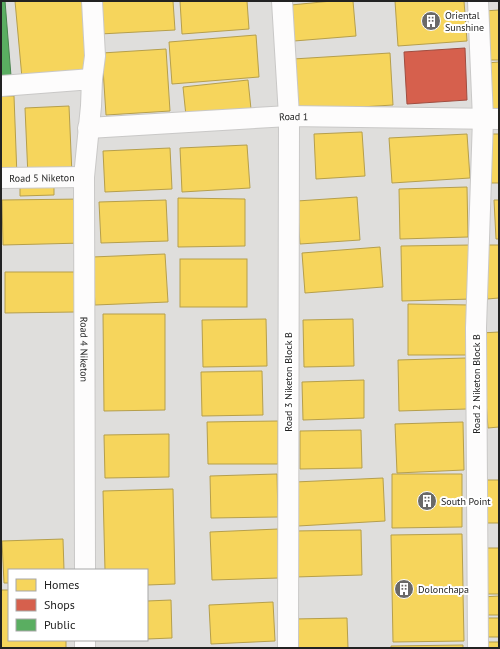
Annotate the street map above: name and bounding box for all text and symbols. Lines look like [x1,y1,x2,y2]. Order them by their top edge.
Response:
place label: Oriental Sunshine [445,9,484,34]
building icon: Oriental Sunshine [420,10,442,32]
street label: Road 1 [279,110,308,124]
street label: Road 5 Niketon [9,171,75,185]
street label: Road 4 Niketon [77,317,91,382]
street label: Road 3 Niketon Block B [282,332,295,432]
street label: Road 2 Niketon Block B [470,334,483,434]
building icon: South Point [416,490,438,512]
place label: South Point [441,495,491,508]
legend [8,569,148,641]
text: Homes [44,577,79,592]
building icon: Dolonchapa [393,578,415,600]
place label: Dolonchapa [418,583,469,596]
text: Shops [44,597,75,612]
text: Public [44,617,76,632]

